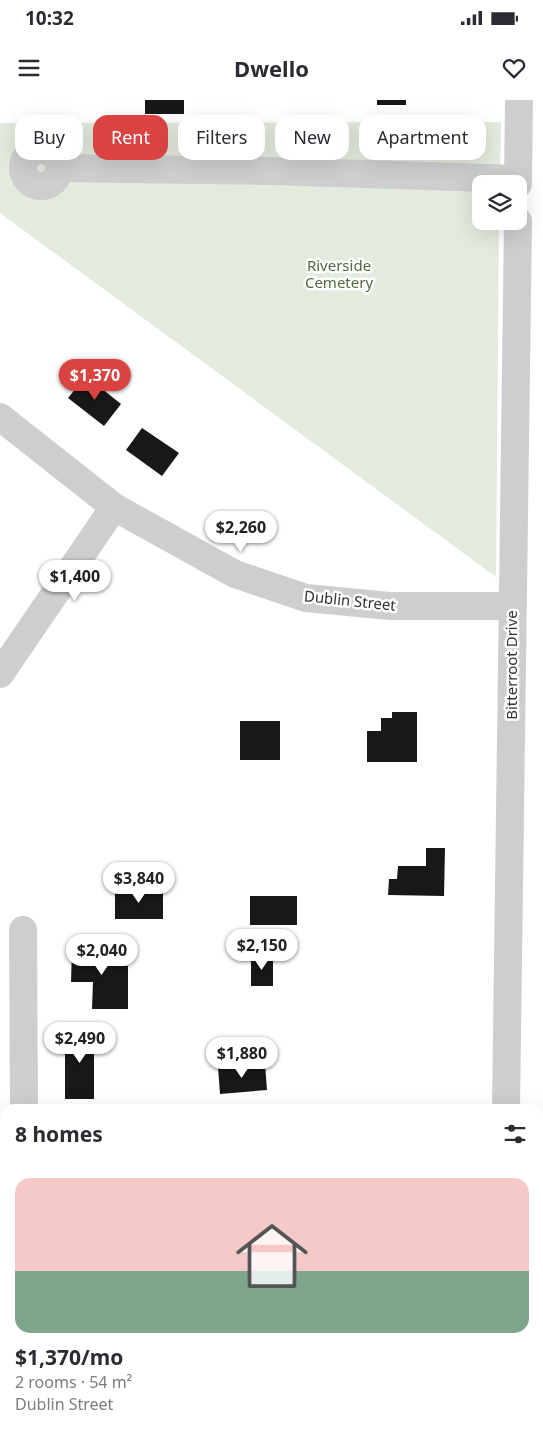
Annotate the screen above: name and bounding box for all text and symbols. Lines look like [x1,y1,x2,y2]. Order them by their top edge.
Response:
text: 10:32 [25,5,74,31]
text: Dwello [234,53,309,83]
icon: menu [15,54,43,82]
icon: heart [500,54,528,82]
chip: Buy [15,115,83,160]
chip: Rent [93,115,168,160]
chip: Filters [178,115,265,160]
chip: New [275,115,349,160]
chip: Apartment [359,115,486,160]
map controls [472,175,527,230]
button: layers [472,175,527,230]
park label: Riverside Cemetery [305,255,373,292]
pin: $1,370 [54,358,136,401]
text: $1,370 [70,364,120,386]
pin: $2,260 [200,510,282,553]
text: $2,260 [216,516,266,538]
pin: $1,400 [34,560,116,602]
text: $1,400 [50,565,100,587]
street label: Dublin Street [303,585,397,615]
street label: Bitterroot Drive [501,610,521,720]
pin: $3,840 [98,862,180,904]
text: $3,840 [114,867,164,889]
pin: $2,150 [221,928,303,971]
pin: $2,040 [61,934,143,976]
text: $2,150 [237,934,287,956]
text: $2,040 [77,939,127,961]
pin: $2,490 [39,1022,121,1064]
text: $2,490 [55,1027,105,1049]
pin: $1,880 [201,1036,283,1079]
text: $1,880 [217,1042,267,1064]
text: 8 homes [15,1120,103,1148]
icon: filters [501,1120,529,1148]
icon: home [227,1211,317,1301]
text: $1,370/mo [15,1343,123,1371]
text: 2 rooms · 54 m² [15,1371,132,1393]
text: Dublin Street [15,1393,113,1415]

